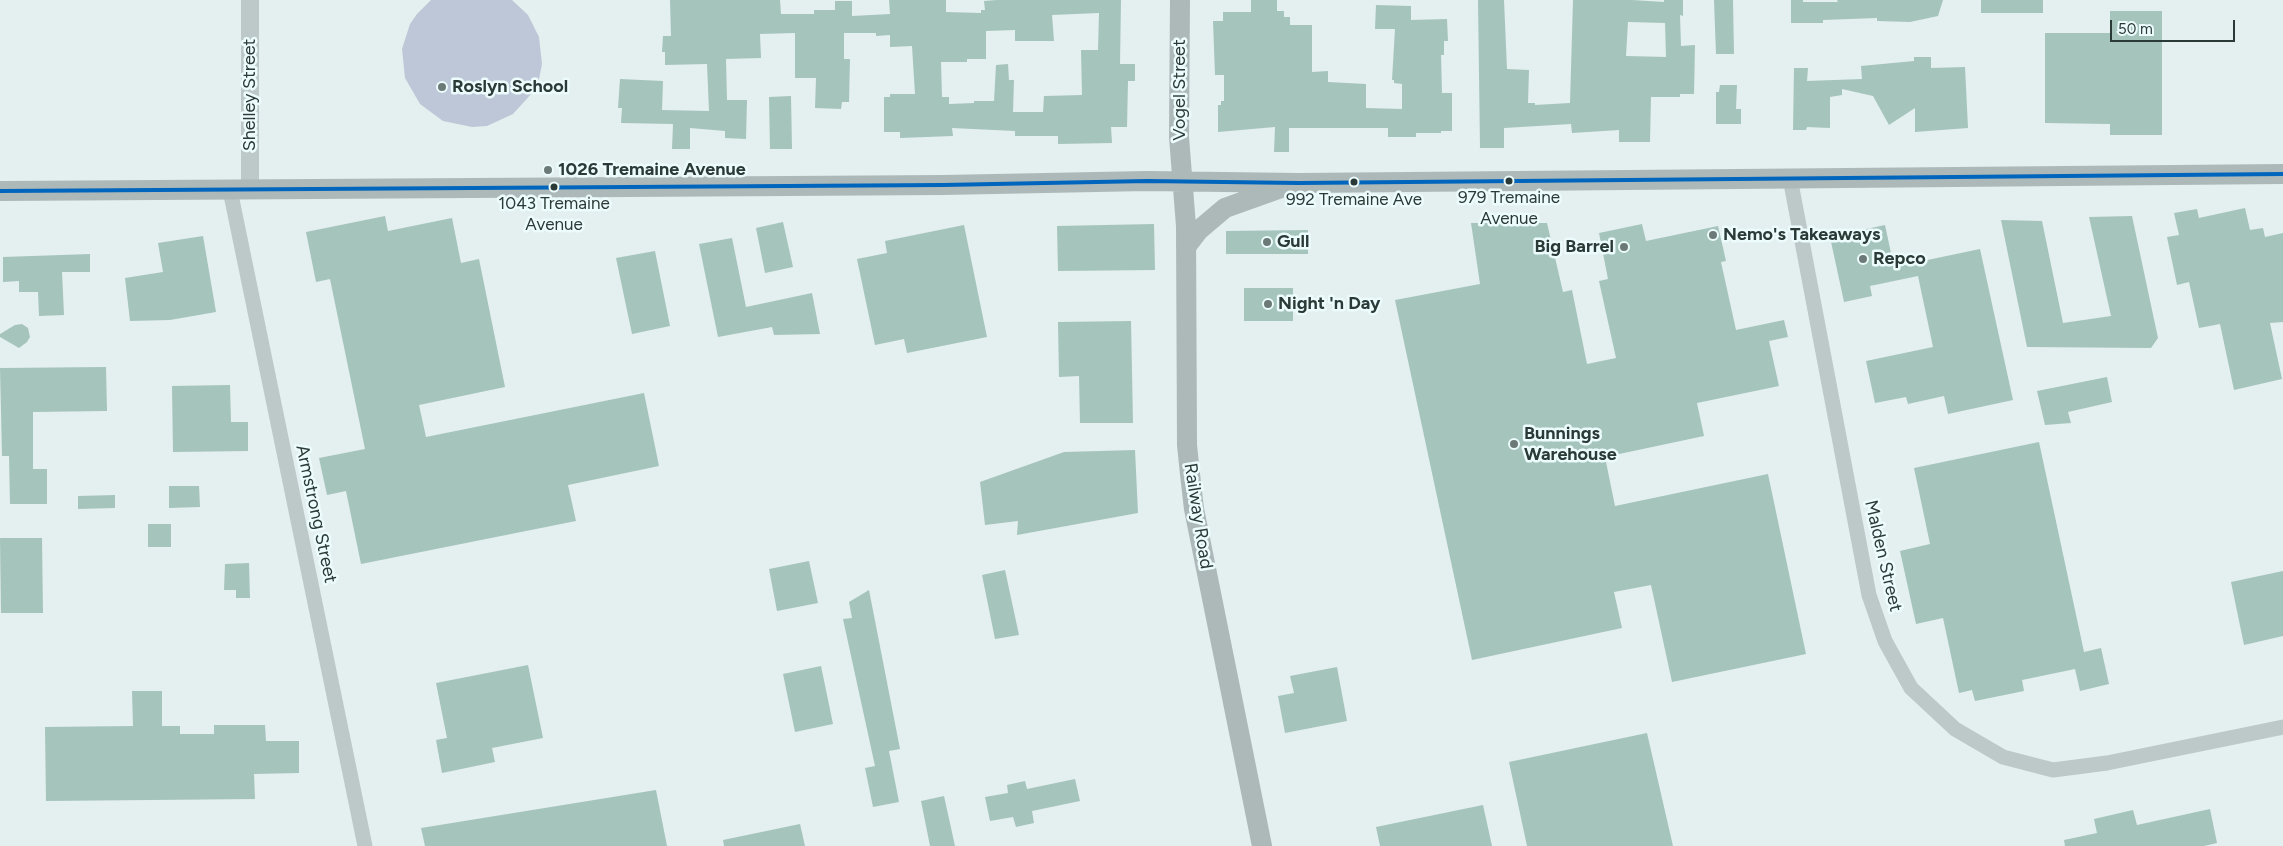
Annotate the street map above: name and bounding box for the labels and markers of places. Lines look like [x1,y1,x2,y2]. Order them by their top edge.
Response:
place label: Roslyn School [452,76,568,98]
marker: Roslyn School [436,81,448,93]
place label: 1026 Tremaine Avenue [558,159,746,181]
marker: 1026 Tremaine Avenue [542,164,554,176]
marker: 979 Tremaine Avenue [1504,176,1514,186]
marker: 992 Tremaine Ave [1349,177,1359,187]
marker: 1043 Tremaine Avenue [549,182,559,192]
place label: 979 Tremaine Avenue [1458,188,1560,228]
place label: 992 Tremaine Ave [1286,190,1422,210]
place label: 1043 Tremaine Avenue [498,194,610,234]
place label: Nemo's Takeaways [1723,224,1880,246]
marker: Nemo's Takeaways [1707,229,1719,241]
place label: Gull [1277,231,1309,253]
marker: Gull [1261,236,1273,248]
place label: Big Barrel [1535,236,1614,258]
marker: Big Barrel [1618,241,1630,253]
place label: Repco [1873,248,1926,270]
marker: Repco [1857,253,1869,265]
place label: Night 'n Day [1278,293,1380,315]
marker: Night 'n Day [1262,298,1274,310]
place label: Bunnings Warehouse [1524,423,1617,466]
marker: Bunnings Warehouse [1508,438,1520,450]

